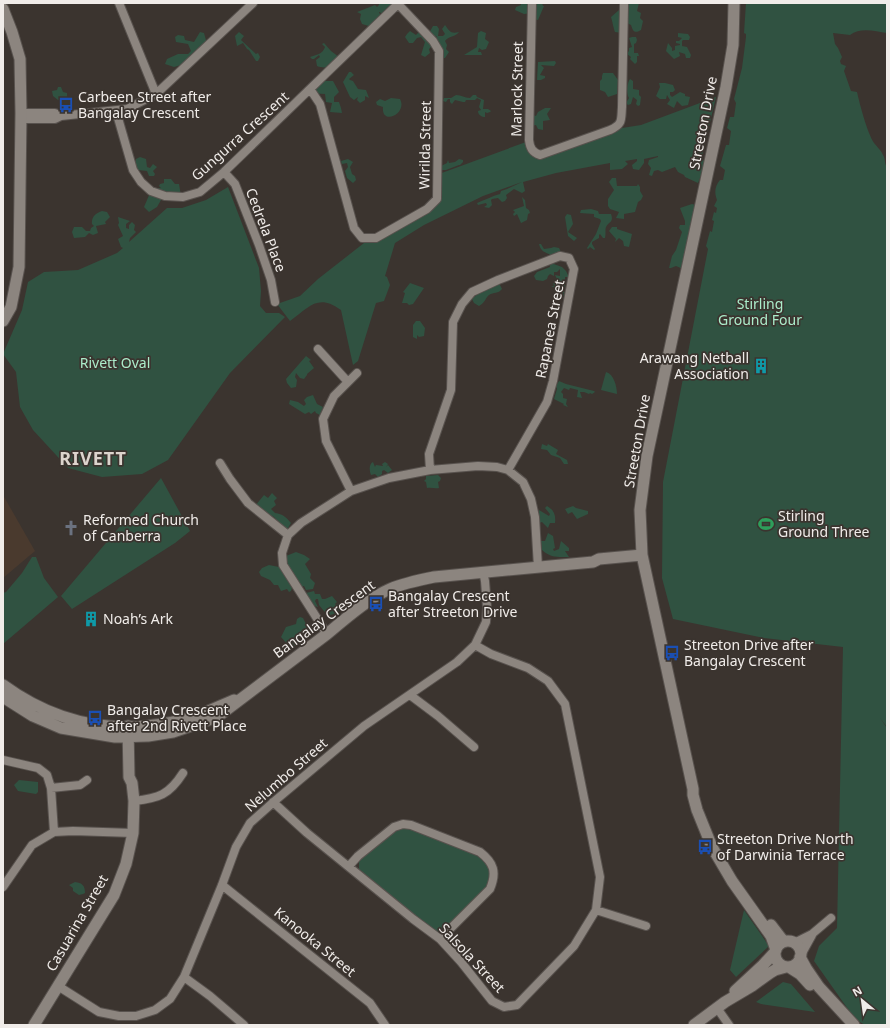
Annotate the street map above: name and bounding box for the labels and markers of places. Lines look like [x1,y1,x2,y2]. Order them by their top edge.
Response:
place label: Carbeen Street after Bangalay Crescent [78,87,212,122]
bus stop icon: Carbeen Street after Bangalay Crescent [57,96,75,114]
place label: Arawang Netball Association [640,348,749,383]
building icon: Arawang Netball Association [752,357,770,375]
place label: Stirling Ground Three [778,506,870,541]
place label: Reformed Church of Canberra [83,510,199,545]
sports icon: Stirling Ground Three [757,515,775,533]
church icon: Reformed Church of Canberra [62,519,80,537]
place label: Bangalay Crescent after Streeton Drive [388,586,518,621]
bus stop icon: Bangalay Crescent after Streeton Drive [367,595,385,613]
place label: Noah’s Ark [103,609,174,628]
building icon: Noah’s Ark [82,610,100,628]
place label: Streeton Drive after Bangalay Crescent [684,635,814,670]
bus stop icon: Streeton Drive after Bangalay Crescent [663,644,681,662]
place label: Bangalay Crescent after 2nd Rivett Place [107,700,247,735]
bus stop icon: Bangalay Crescent after 2nd Rivett Place [86,709,104,727]
place label: Streeton Drive North of Darwinia Terrace [717,829,854,864]
bus stop icon: Streeton Drive North of Darwinia Terrace [696,838,714,856]

